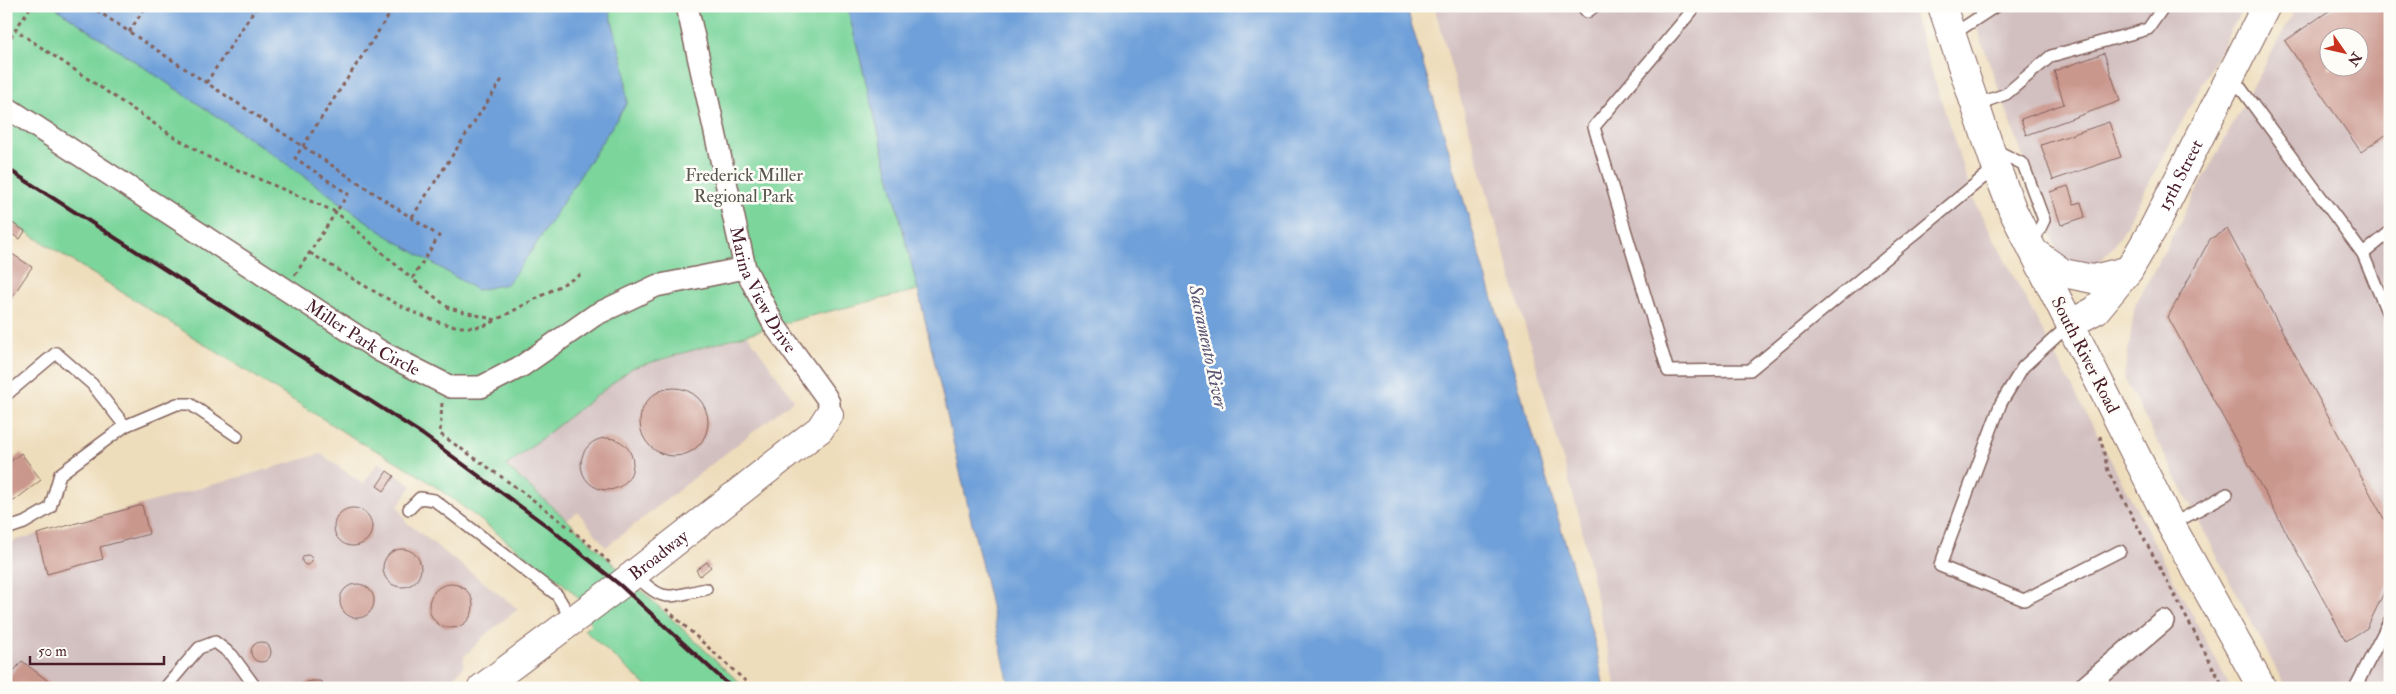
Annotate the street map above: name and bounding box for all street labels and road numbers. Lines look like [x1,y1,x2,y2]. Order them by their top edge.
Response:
street label: 15th Street [2153,135,2208,215]
street label: Marina View Drive [725,224,802,358]
street label: South River Road [2046,293,2124,417]
street label: Miller Park Circle [301,294,424,381]
street label: Broadway [624,524,694,585]

